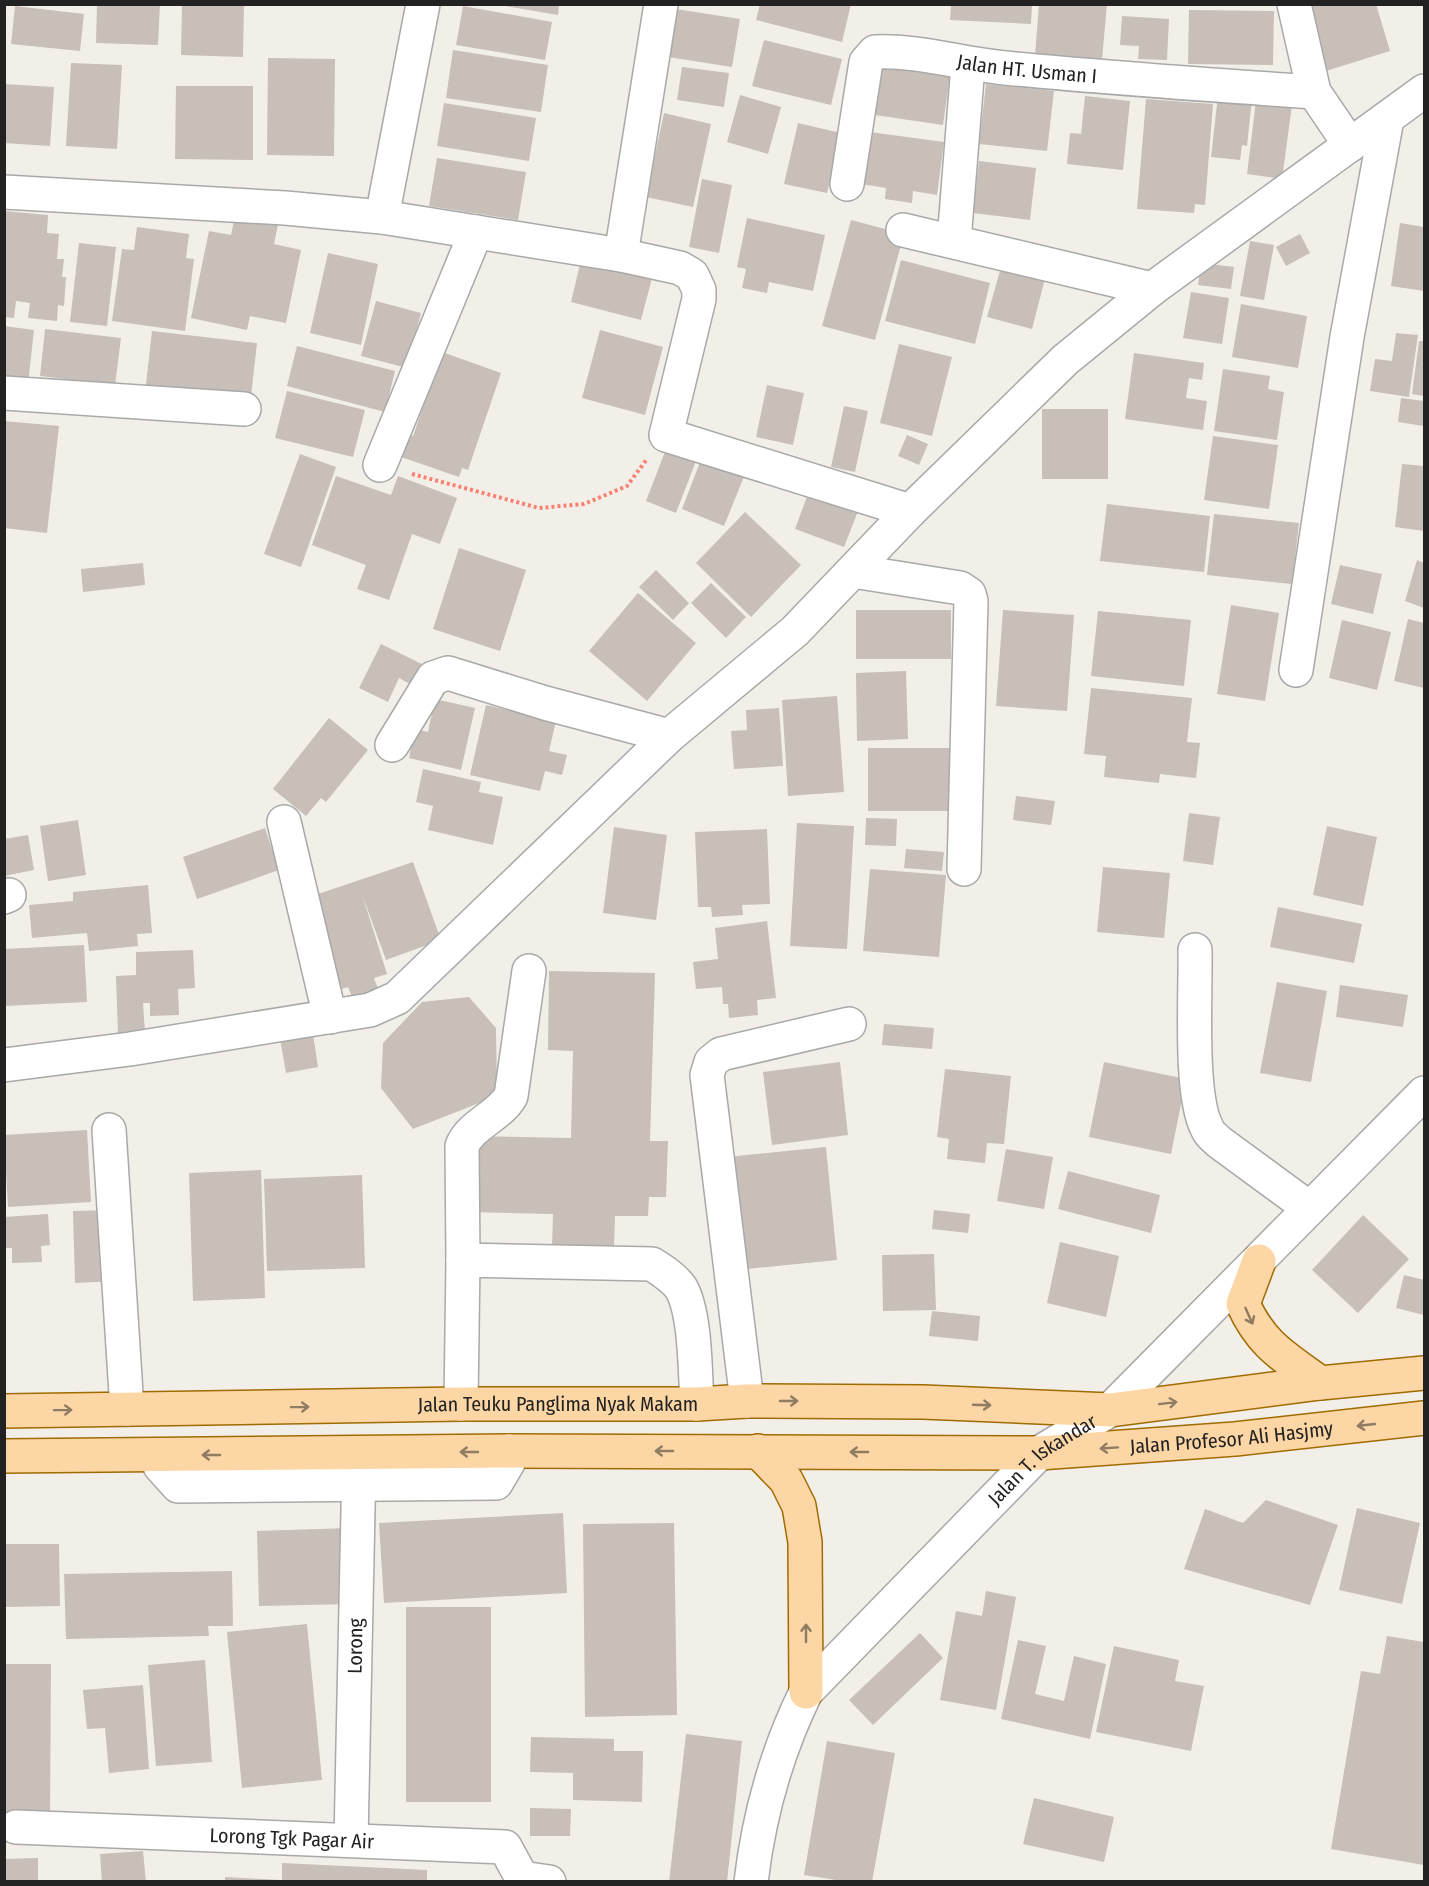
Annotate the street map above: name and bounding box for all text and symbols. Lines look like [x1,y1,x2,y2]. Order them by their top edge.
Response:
street label: Jalan HT. Usman I [955,49,1098,88]
one-way arrow [1244,1307,1255,1325]
street label: Jalan Teuku Panglima Nyak Makam [417,1392,698,1417]
one-way arrow [778,1395,798,1407]
one-way arrow [1158,1397,1178,1408]
one-way arrow [971,1399,991,1410]
one-way arrow [289,1401,309,1413]
one-way arrow [52,1404,72,1415]
street label: Jalan T. Iskandar [983,1409,1101,1510]
street label: Jalan Profesor Ali Hasjmy [1129,1416,1334,1458]
one-way arrow [1357,1420,1377,1431]
one-way arrow [1100,1443,1120,1454]
one-way arrow [654,1445,674,1457]
one-way arrow [459,1446,479,1458]
one-way arrow [849,1446,869,1458]
one-way arrow [201,1449,221,1461]
street label: Lorong [343,1617,368,1674]
one-way arrow [800,1624,812,1644]
street label: Lorong Tgk Pagar Air [209,1823,374,1854]

